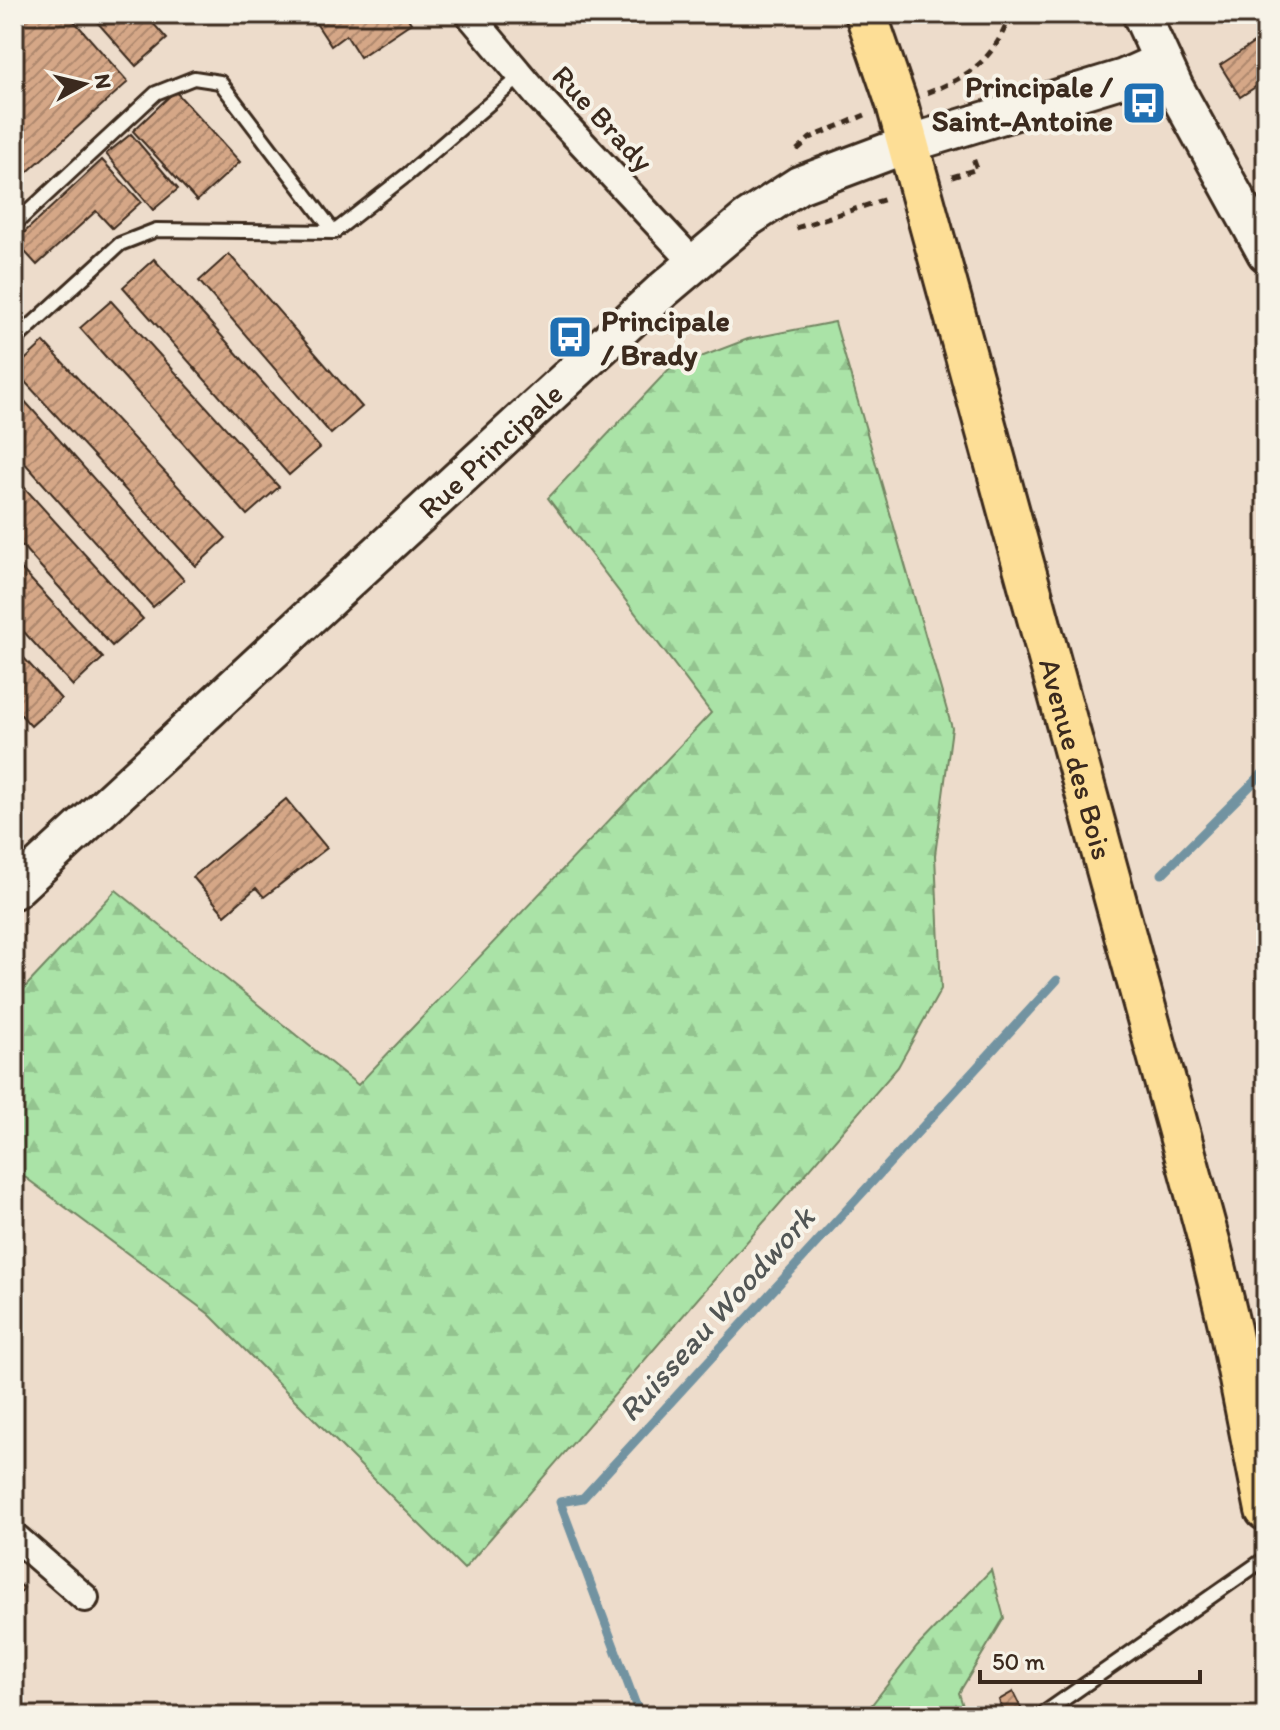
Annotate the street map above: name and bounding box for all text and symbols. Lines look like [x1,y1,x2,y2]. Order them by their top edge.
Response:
north arrow [44,44,124,124]
street label: Rue Brady [544,57,662,179]
place label: Principale / Saint-Antoine [932,68,1113,139]
text: N [89,72,118,91]
bus stop icon: Principale / Saint-Antoine [1120,79,1168,127]
place label: Principale / Brady [600,302,730,373]
bus stop icon: Principale / Brady [546,313,594,361]
street label: Rue Principale [410,374,570,526]
street label: Avenue des Bois [1031,654,1122,863]
water label: Ruisseau Woodwork [610,1198,823,1429]
scale bar [980,1634,1200,1684]
text: 50 m [992,1647,1045,1676]

